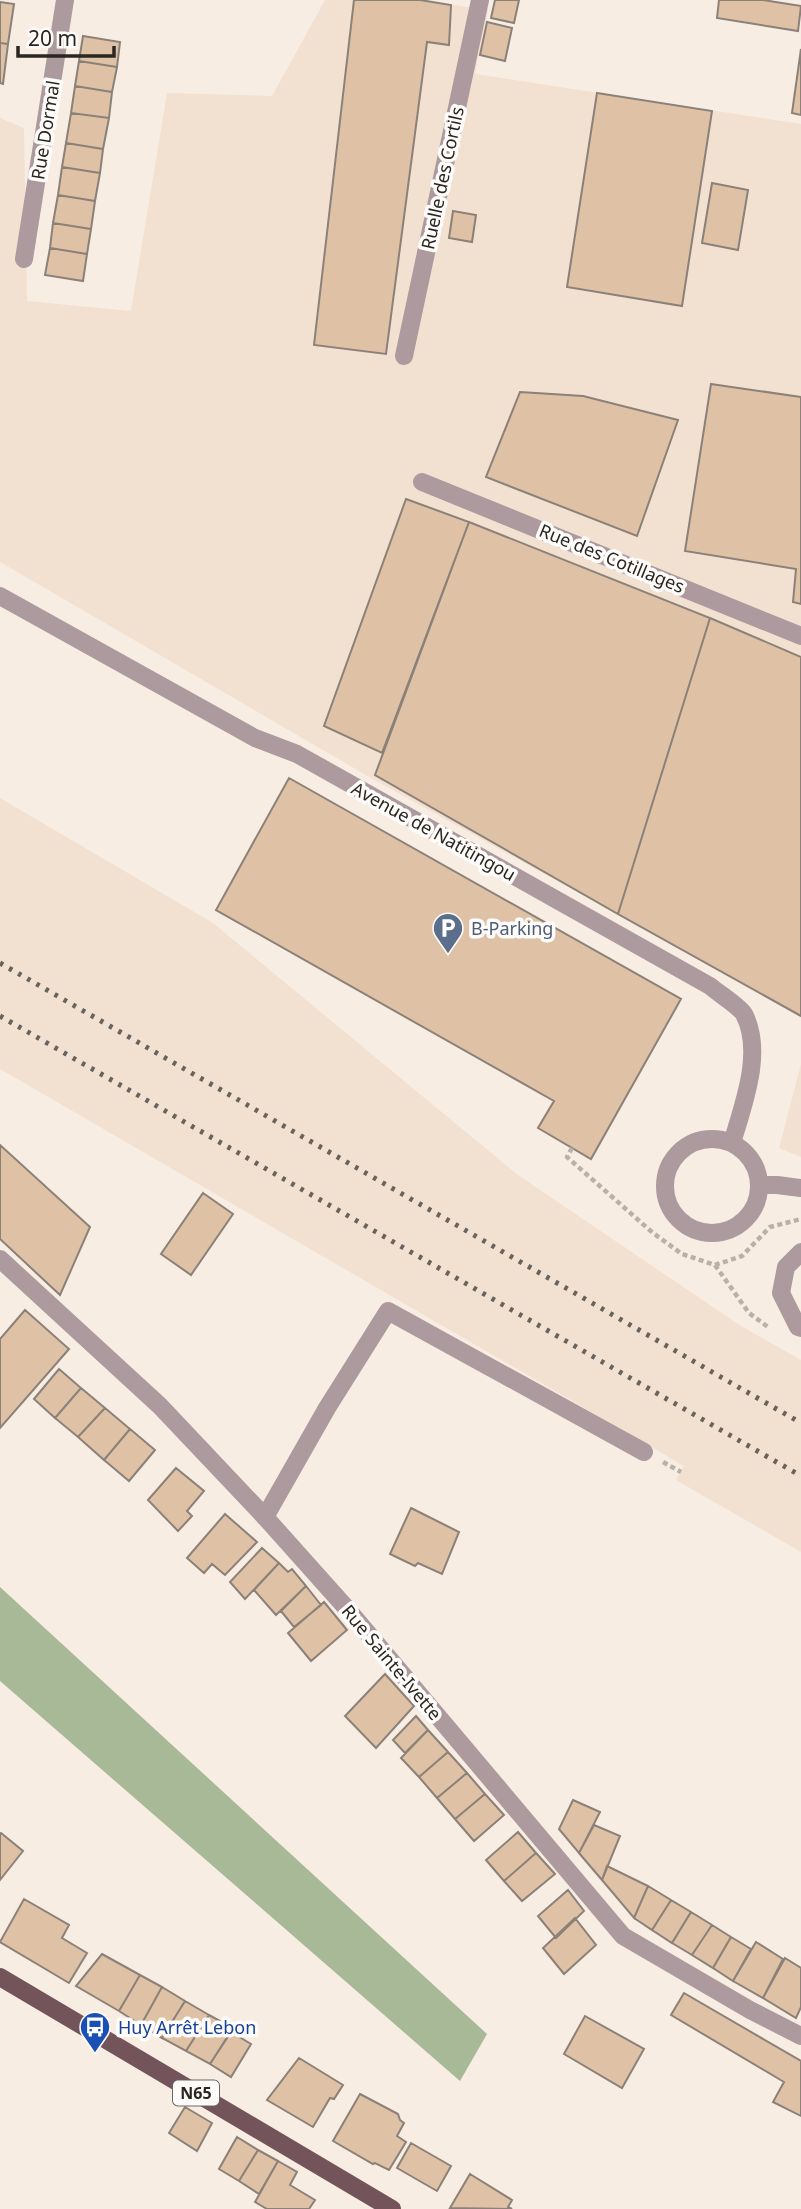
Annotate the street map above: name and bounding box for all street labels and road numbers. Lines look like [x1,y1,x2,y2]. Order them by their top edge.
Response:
street label: Rue Dormal [25,79,65,181]
street label: Ruelle des Cortils [415,104,469,252]
street label: Rue des Cotillages [536,518,688,598]
street label: Avenue de Natitingou [348,776,520,886]
street label: Rue Sainte-Ivette [337,1599,447,1725]
road number: N65 [173,2080,219,2106]

